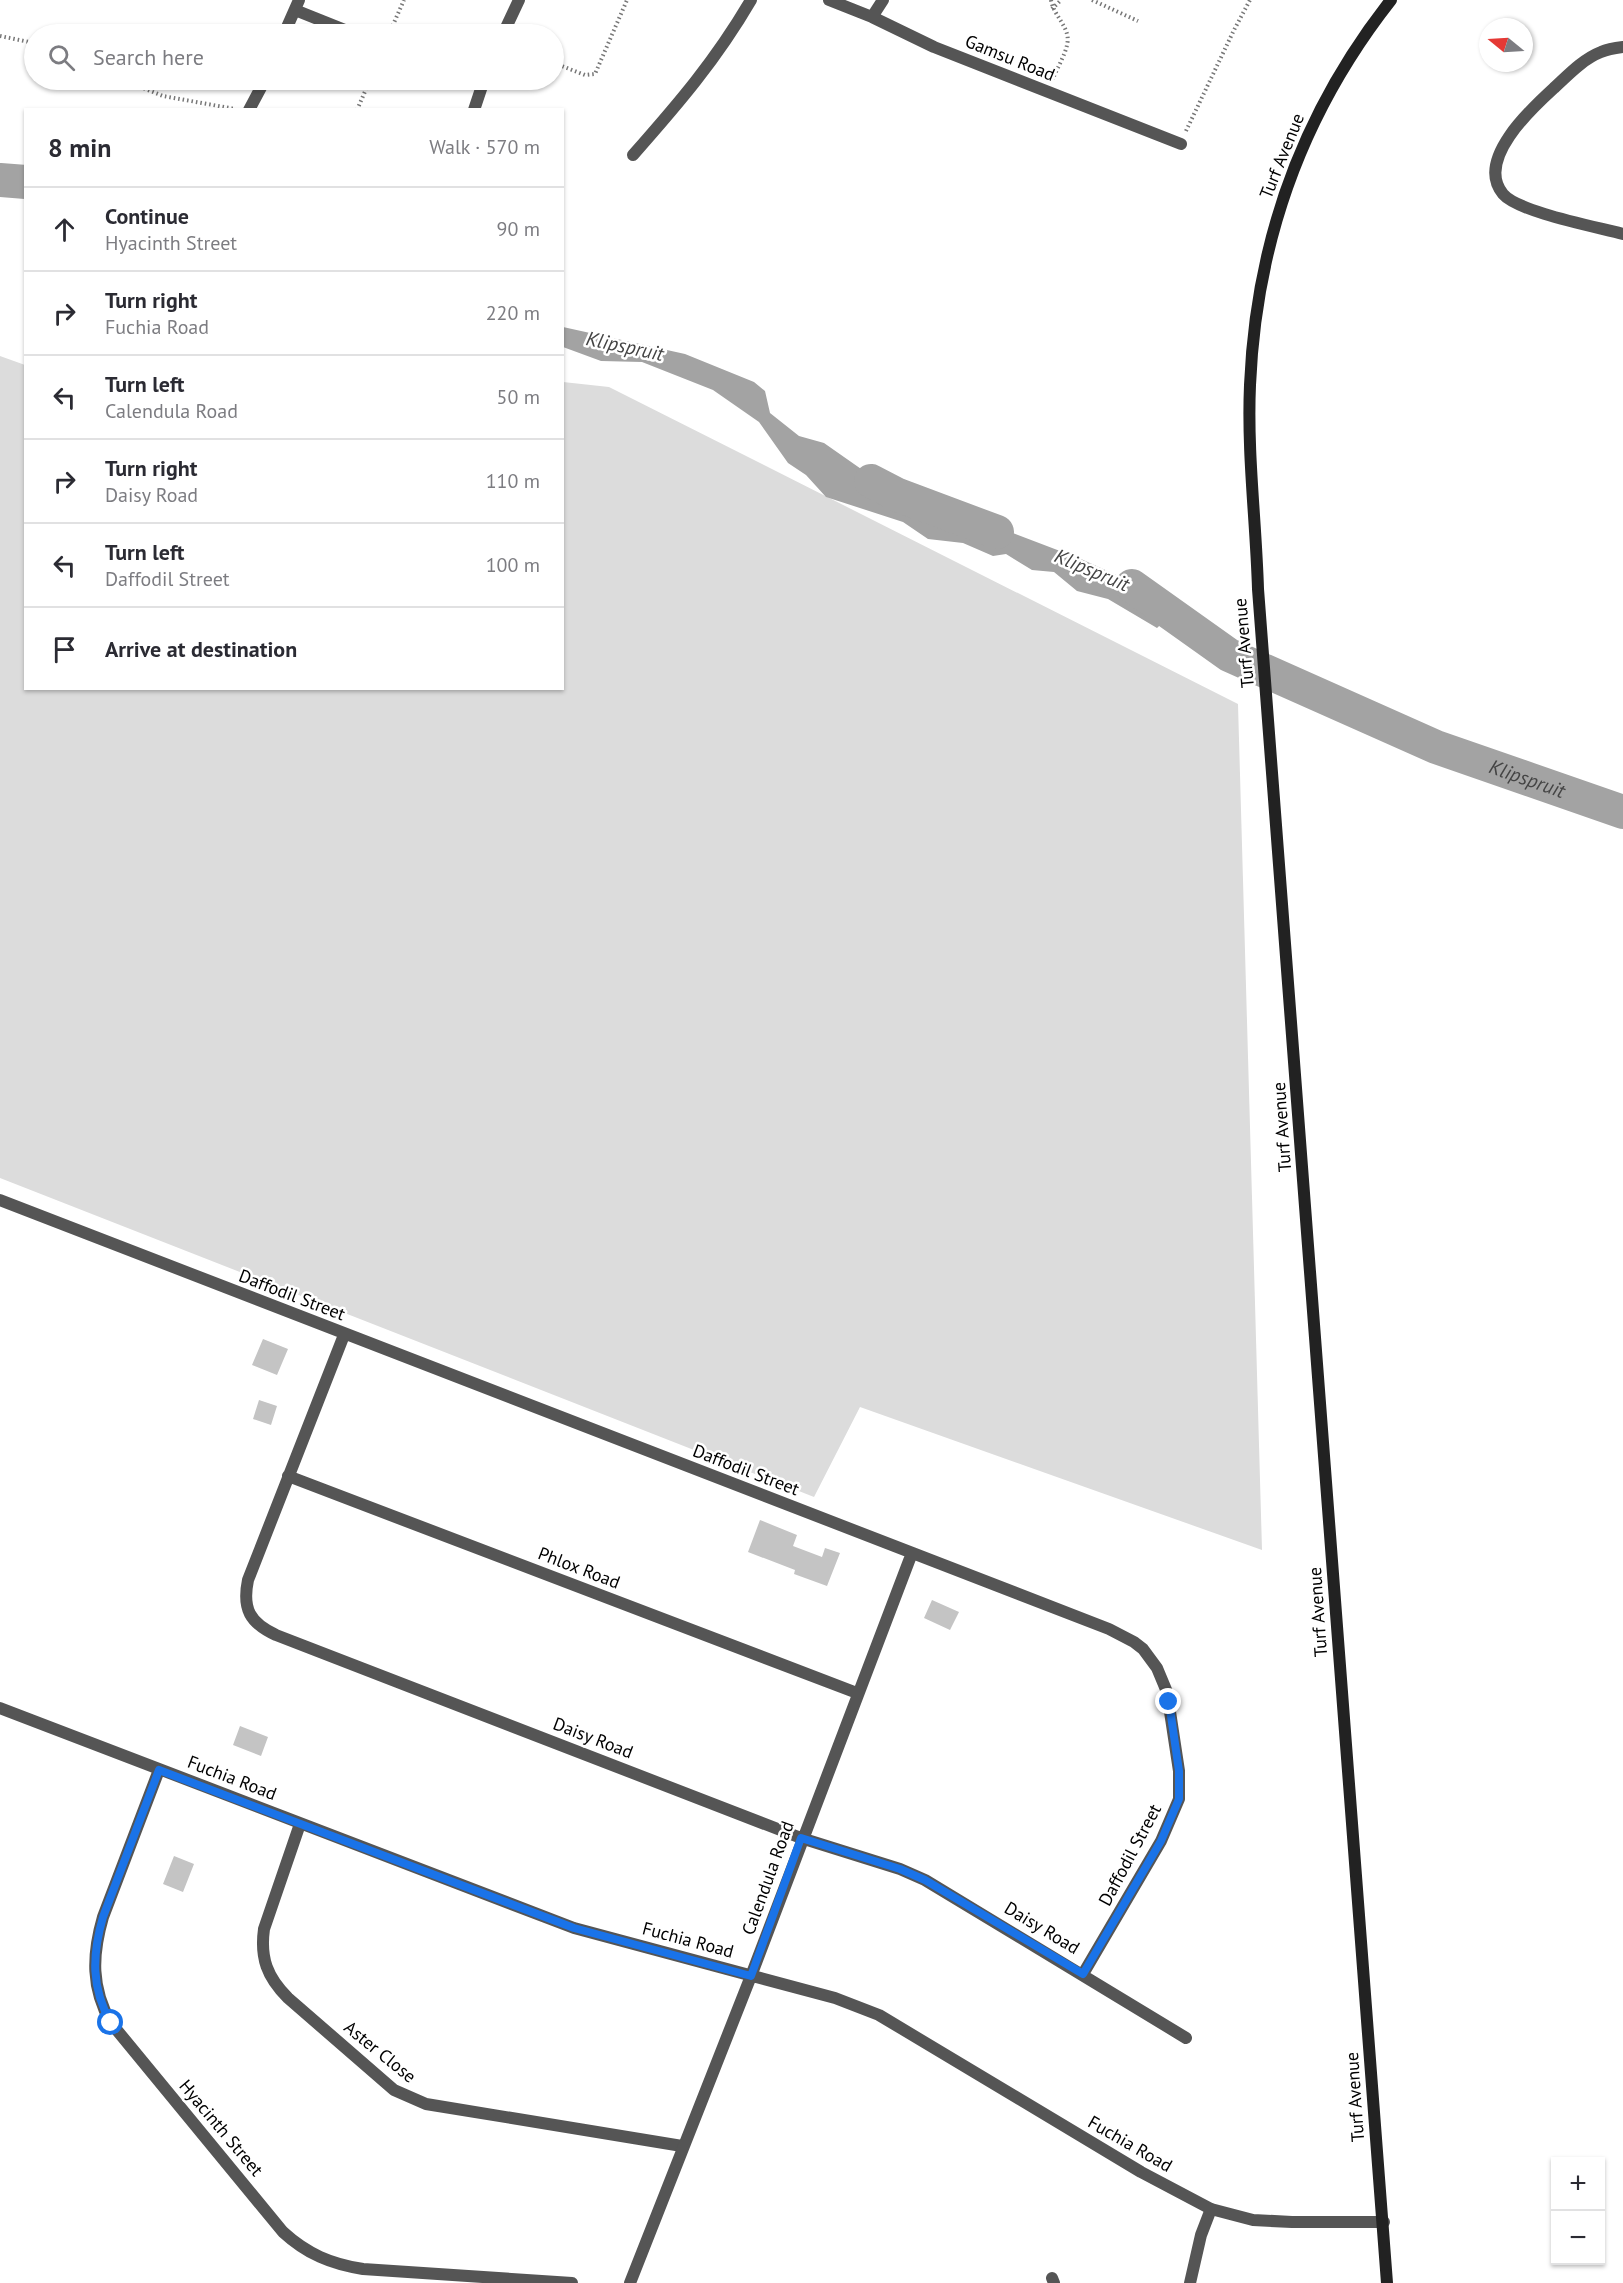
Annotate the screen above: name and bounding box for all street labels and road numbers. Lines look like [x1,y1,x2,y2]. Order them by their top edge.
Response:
street label: Gamsu Road [962,29,1058,86]
street label: Turf Avenue [1254,110,1309,202]
street label: Turf Avenue [1228,597,1259,689]
street label: Turf Avenue [1267,1081,1296,1173]
street label: Daffodil Street [236,1264,349,1325]
street label: Daffodil Street [690,1439,803,1500]
street label: Phlox Road [535,1541,623,1594]
street label: Turf Avenue [1303,1566,1332,1658]
street label: Daisy Road [550,1712,636,1763]
street label: Fuchia Road [184,1750,280,1805]
street label: Daffodil Street [1093,1800,1166,1910]
street label: Calendula Road [736,1818,799,1938]
street label: Daisy Road [1000,1896,1084,1959]
street label: Fuchia Road [640,1916,736,1963]
street label: Aster Close [340,2016,421,2088]
street label: Turf Avenue [1340,2051,1369,2143]
street label: Hyacinth Street [174,2075,268,2181]
street label: Fuchia Road [1084,2110,1177,2177]

